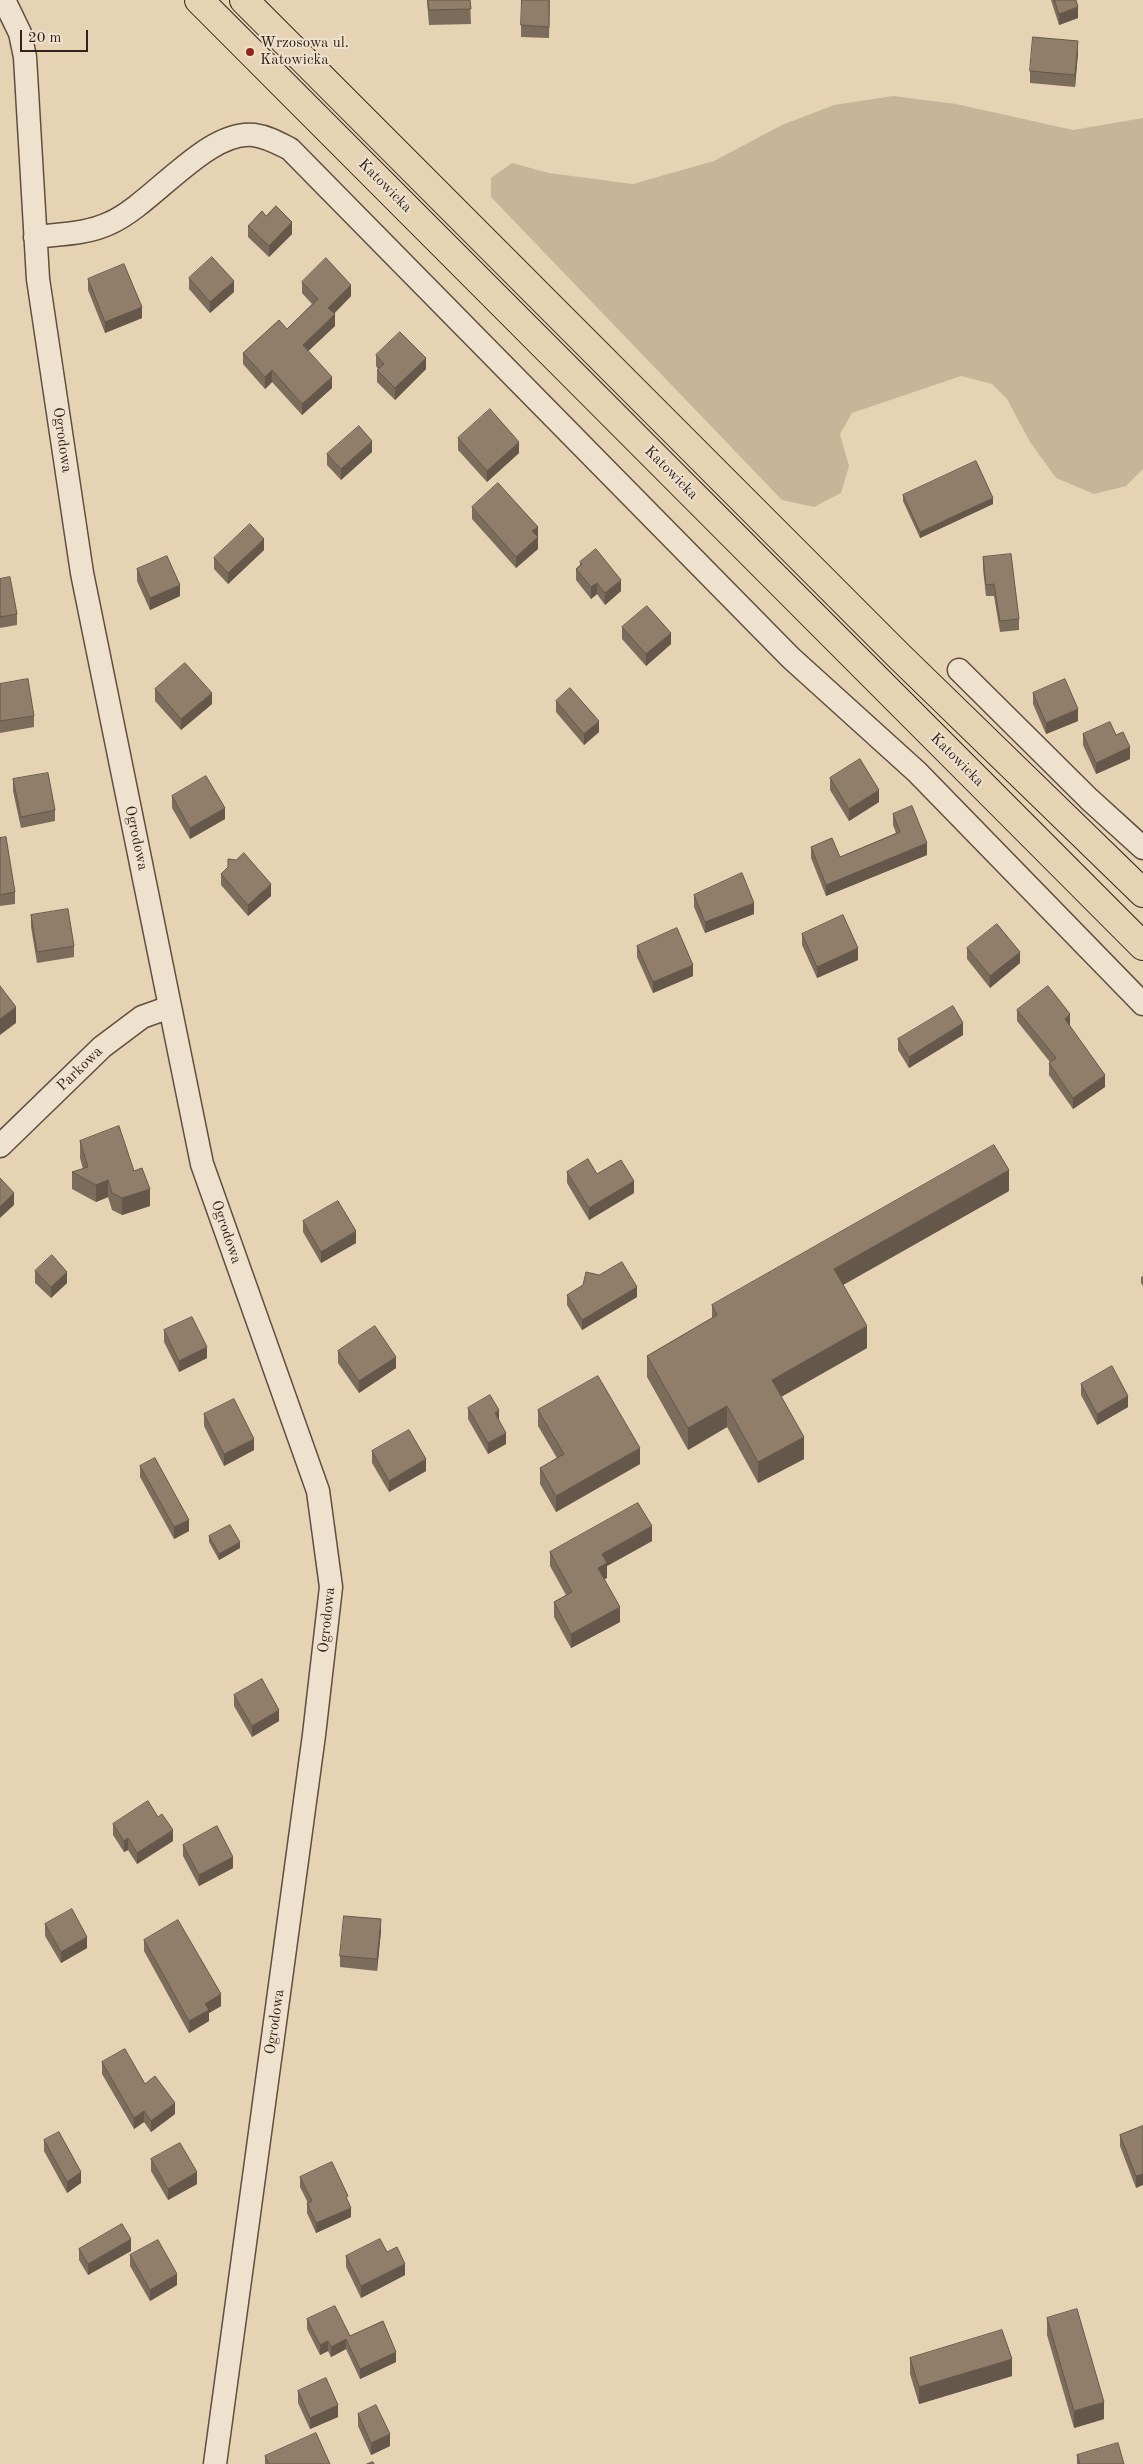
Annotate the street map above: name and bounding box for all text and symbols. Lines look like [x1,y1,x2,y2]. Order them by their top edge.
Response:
scale bar [22,20,90,52]
text: 20 m [28,31,62,46]
place label: Wrzosowa ul. Katowicka [260,34,349,69]
marker: Wrzosowa ul. Katowicka [244,46,256,58]
street label: Katowicka [354,155,416,217]
street label: Ogrodowa [49,406,75,474]
street label: Katowicka [640,442,702,504]
street label: Katowicka [926,729,988,791]
street label: Ogrodowa [120,804,152,872]
street label: Parkowa [53,1043,107,1095]
street label: Ogrodowa [207,1198,245,1266]
street label: Ogrodowa [315,1586,339,1654]
street label: Ogrodowa [262,1988,288,2056]

